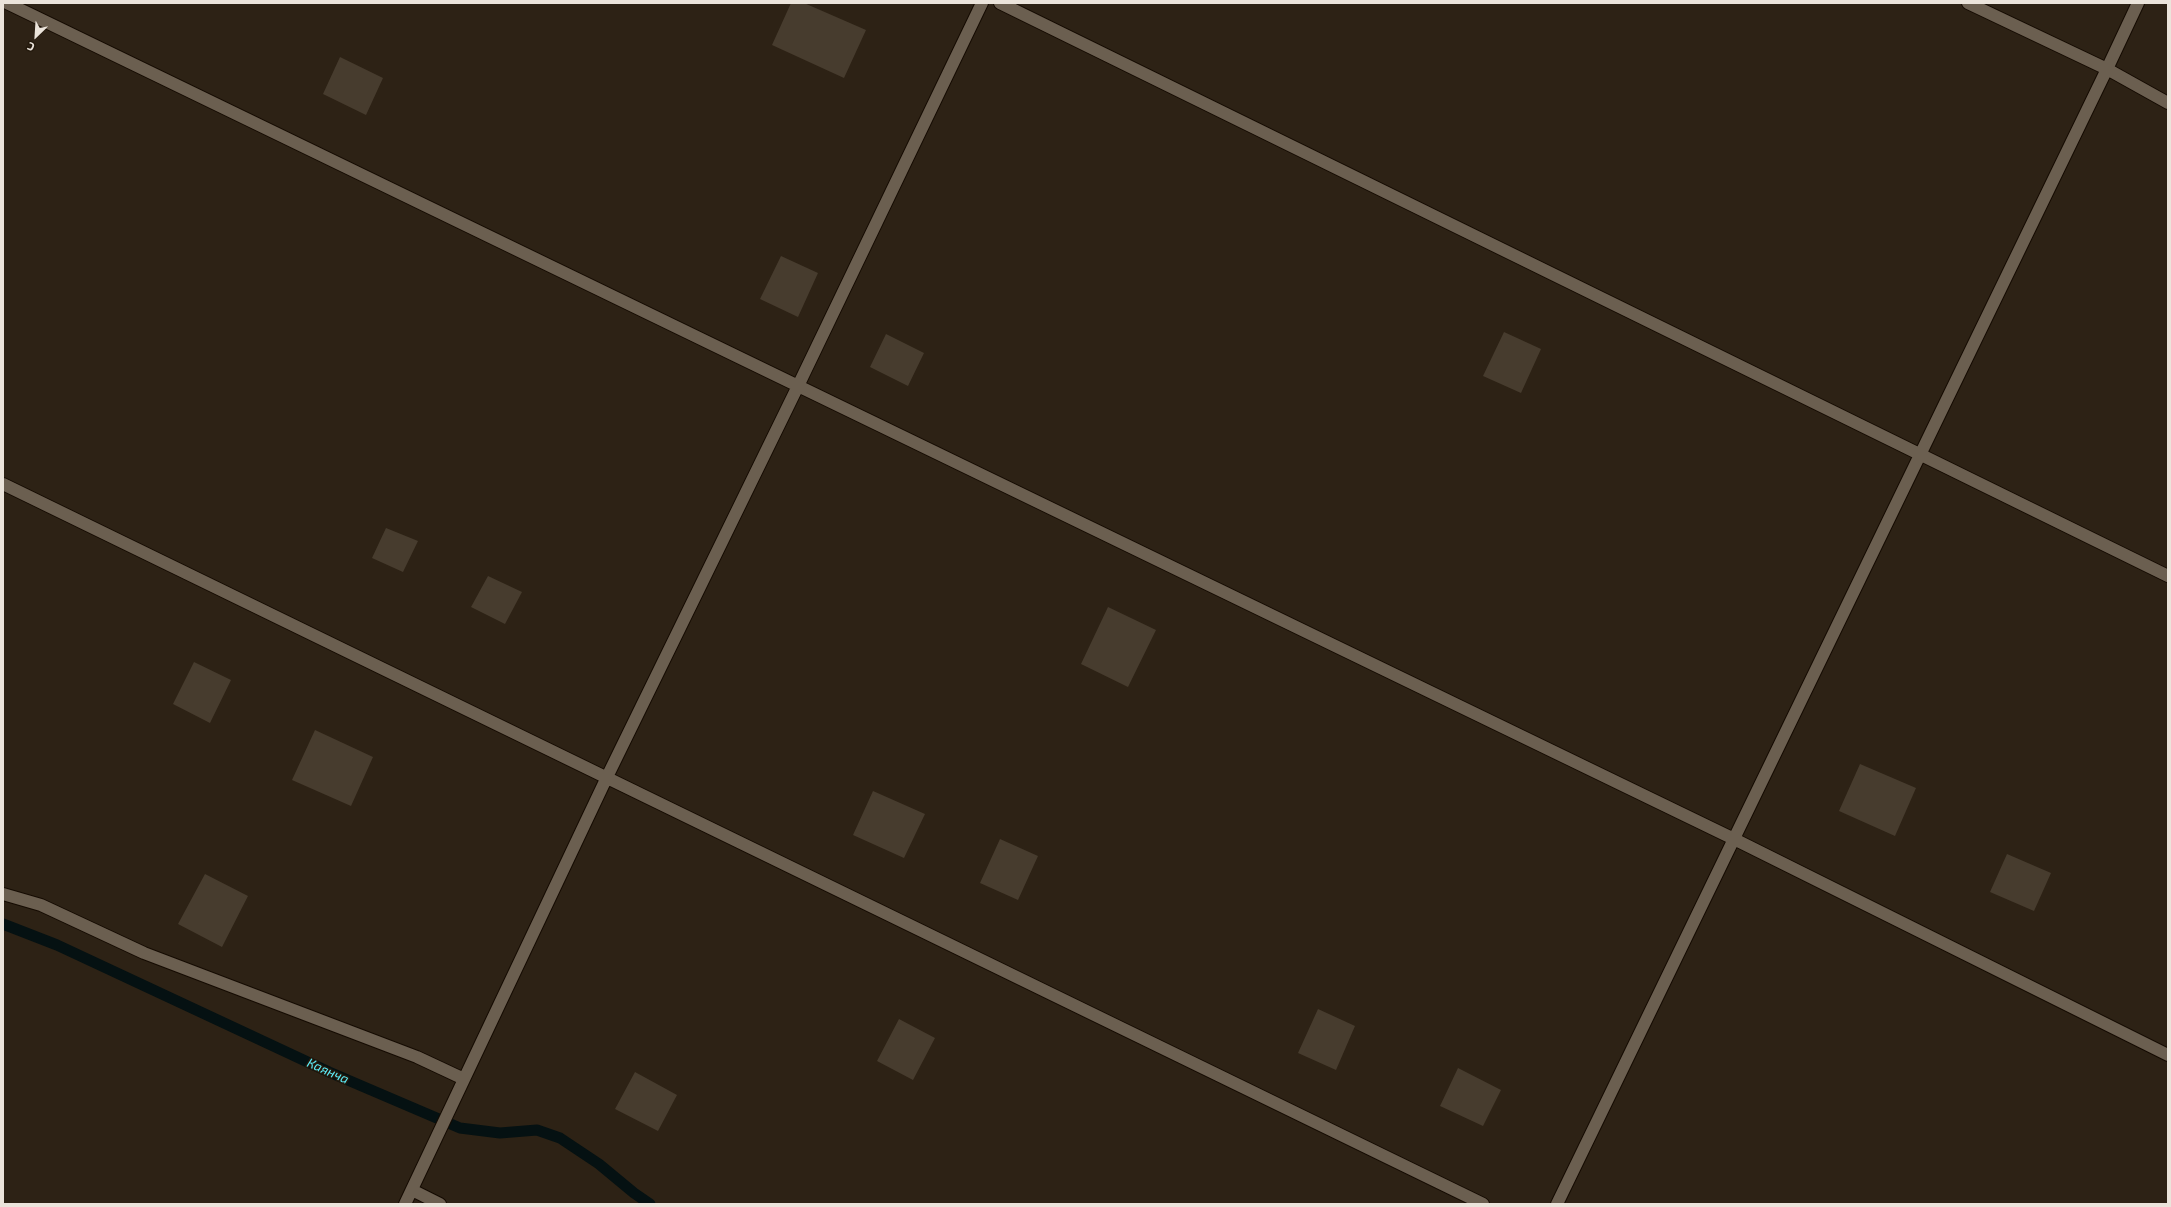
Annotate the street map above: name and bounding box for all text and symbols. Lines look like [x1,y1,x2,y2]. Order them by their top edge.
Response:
north arrow [16,16,56,56]
text: С [25,40,36,55]
water label: Каянча [305,1055,351,1087]

